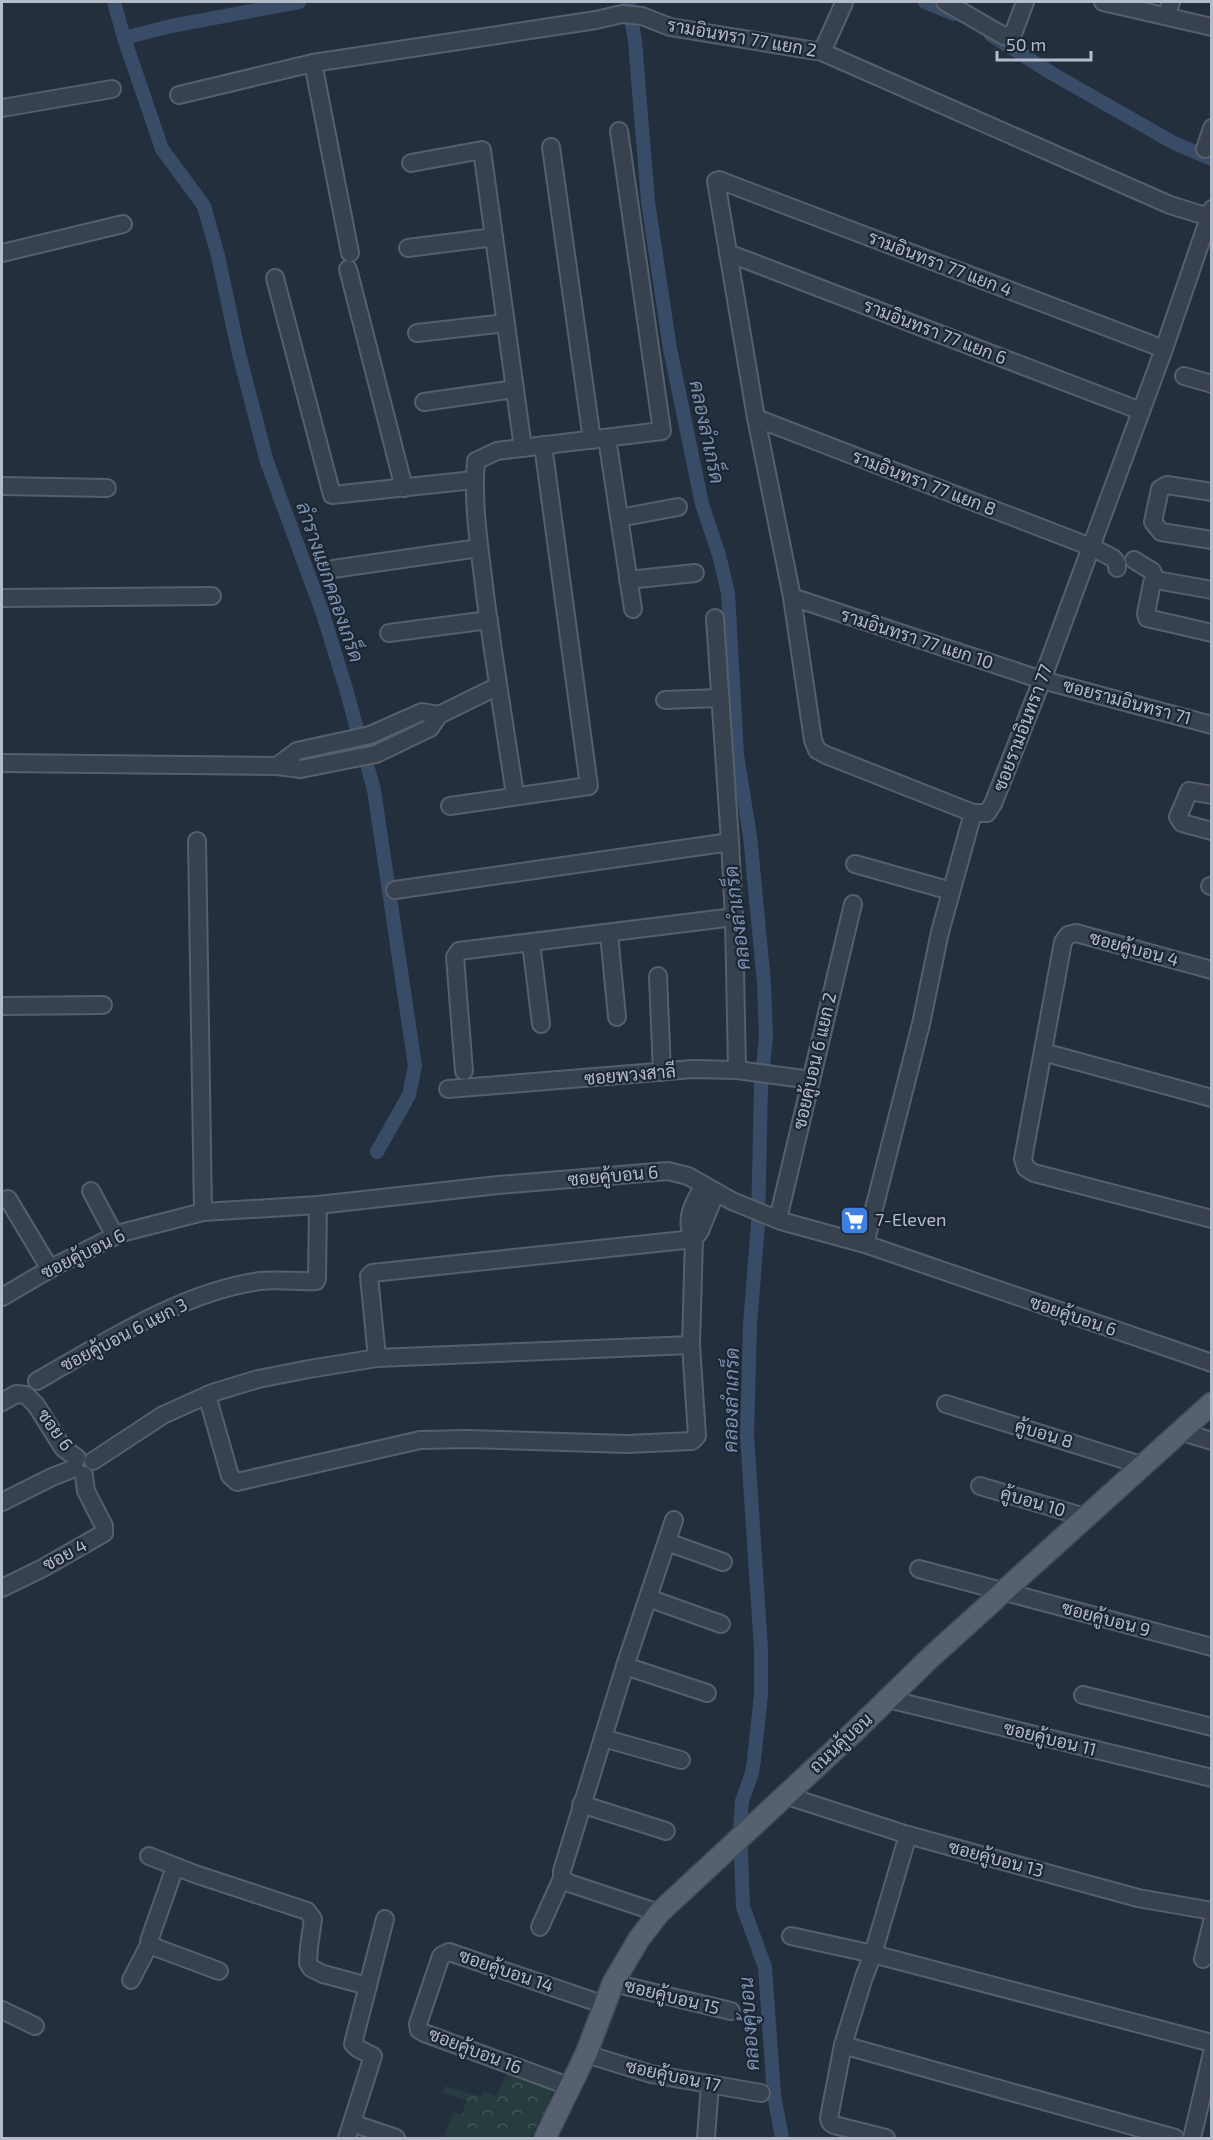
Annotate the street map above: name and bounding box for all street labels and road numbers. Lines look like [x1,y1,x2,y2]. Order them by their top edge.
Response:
street label: รามอินทรา 77 แยก 2 [666,13,819,61]
street label: รามอินทรา 77 แยก 4 [865,225,1015,301]
street label: รามอินทรา 77 แยก 6 [861,294,1010,369]
street label: รามอินทรา 77 แยก 8 [849,445,999,520]
street label: รามอินทรา 77 แยก 10 [838,603,996,673]
street label: ซอยรามอินทรา 77 [988,661,1056,794]
street label: ซอยรามอินทรา 71 [1061,673,1194,729]
street label: ซอยคู้บอน 4 [1086,926,1181,973]
street label: ซอยคู้บอน 6 แยก 2 [788,990,843,1132]
street label: ซอยพวงสาลี [583,1058,677,1089]
street label: ซอยคู้บอน 6 [567,1160,659,1193]
street label: ซอยคู้บอน 6 [37,1223,129,1286]
street label: ซอยคู้บอน 6 [1026,1290,1120,1343]
street label: ซอยคู้บอน 6 แยก 3 [56,1293,192,1378]
street label: ซอย 6 [33,1404,78,1455]
street label: คู้บอน 8 [1012,1414,1076,1455]
street label: คู้บอน 10 [997,1481,1068,1524]
street label: ซอย 4 [39,1533,90,1575]
street label: ซอยคู้บอน 9 [1059,1596,1153,1643]
street label: ถนนคู้บอน [804,1708,878,1779]
street label: ซอยคู้บอน 11 [1001,1716,1099,1763]
street label: ซอยคู้บอน 13 [945,1835,1046,1884]
street label: ซอยคู้บอน 14 [455,1944,557,1999]
street label: ซอยคู้บอน 15 [622,1974,722,2021]
street label: ซอยคู้บอน 16 [425,2022,525,2081]
street label: ซอยคู้บอน 17 [623,2054,723,2099]

